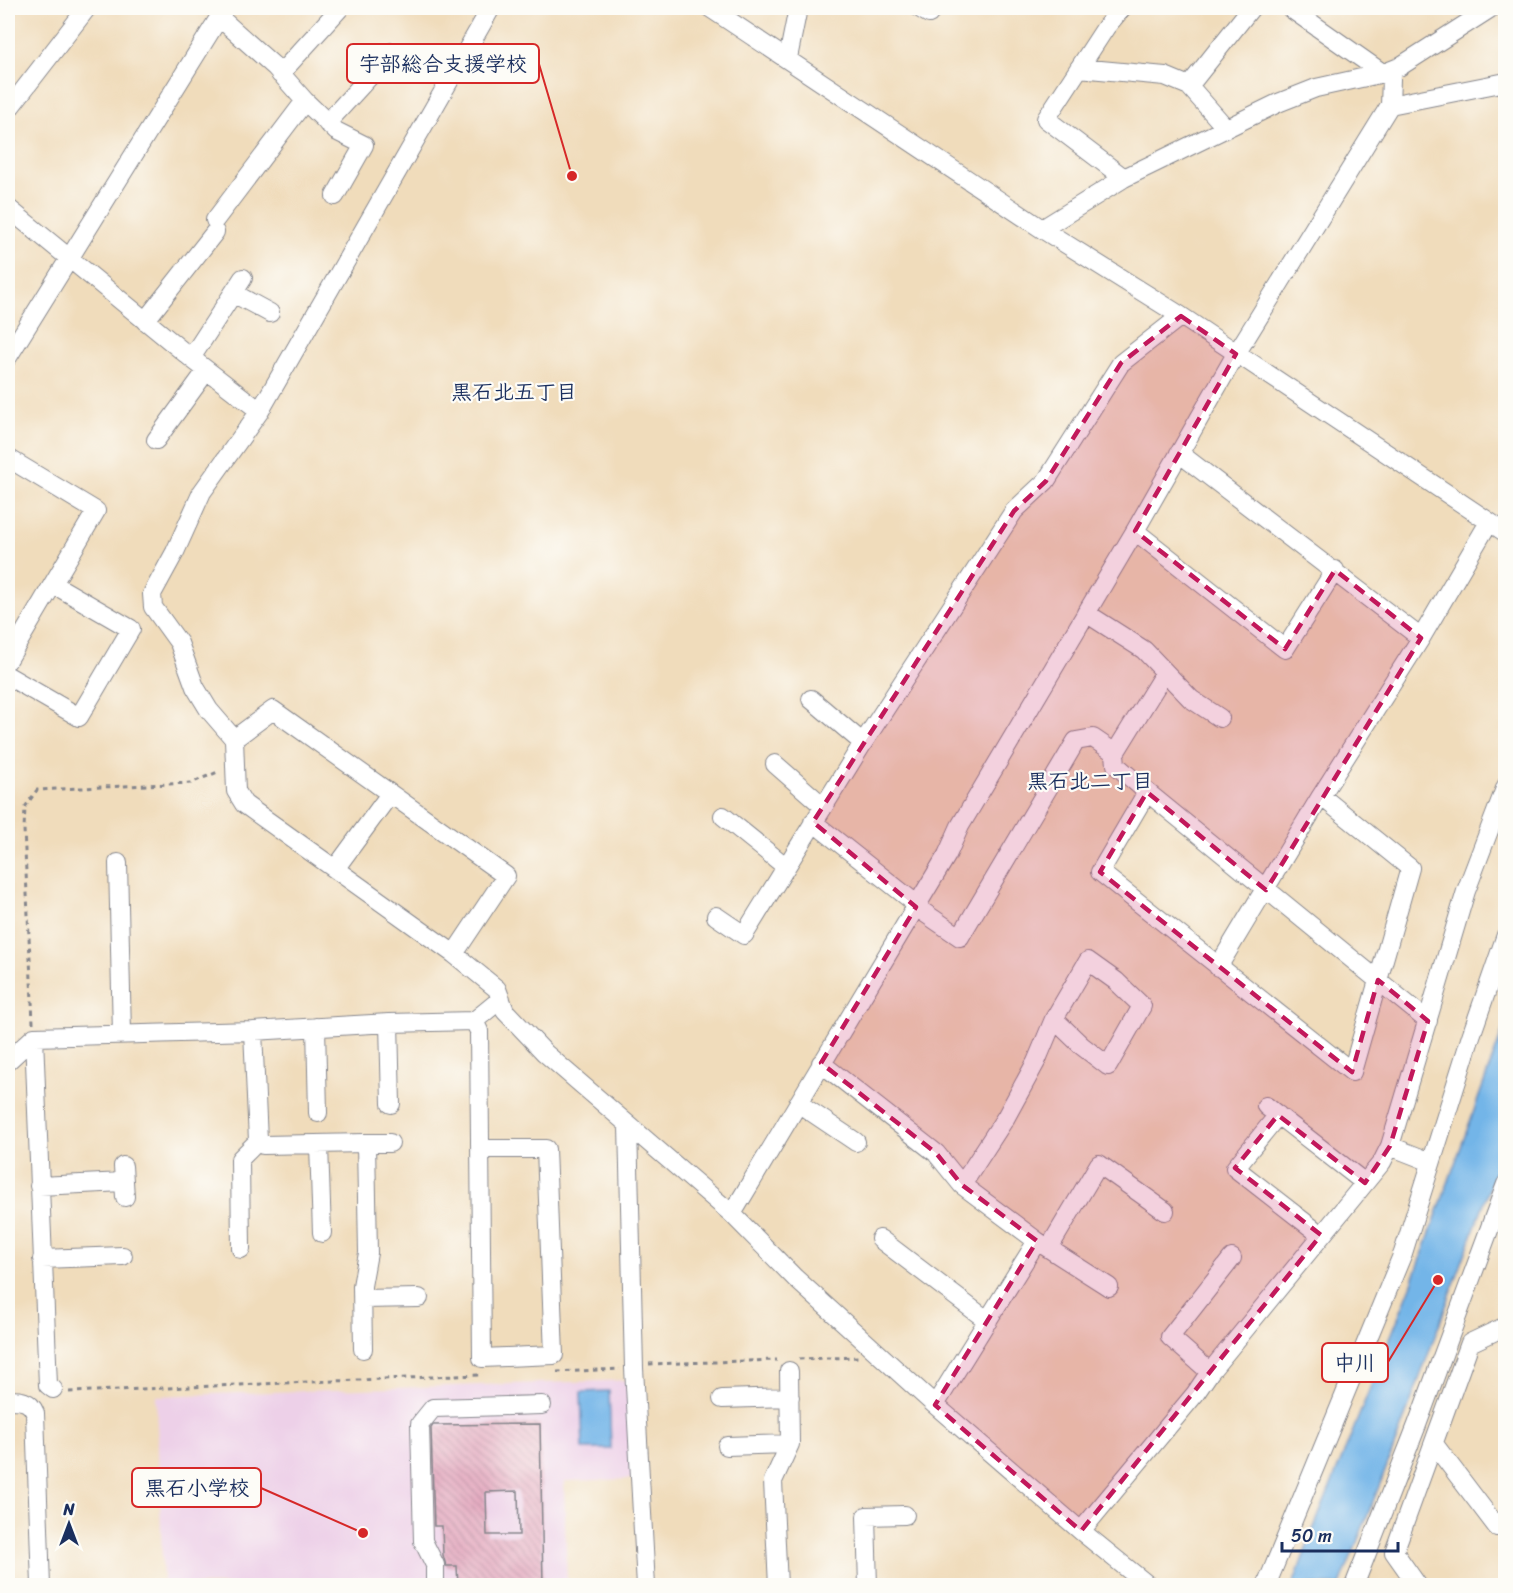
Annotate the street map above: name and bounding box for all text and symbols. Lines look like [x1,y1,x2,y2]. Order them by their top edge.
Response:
callout: 宇部総合支援学校 [347,44,539,83]
text: 宇部総合支援学校 [359,45,527,83]
district label: 黒石北五丁目 [451,373,577,411]
district label: 黒石北二丁目 [1027,762,1153,800]
callout: 中川 [1322,1343,1388,1382]
text: 中川 [1334,1344,1376,1382]
callout: 黒石小学校 [132,1468,261,1507]
text: 黒石小学校 [145,1469,250,1507]
north arrow [39,1494,99,1554]
text: N [62,1495,75,1524]
scale bar [1282,1515,1398,1553]
text: 50 m [1291,1520,1332,1552]

